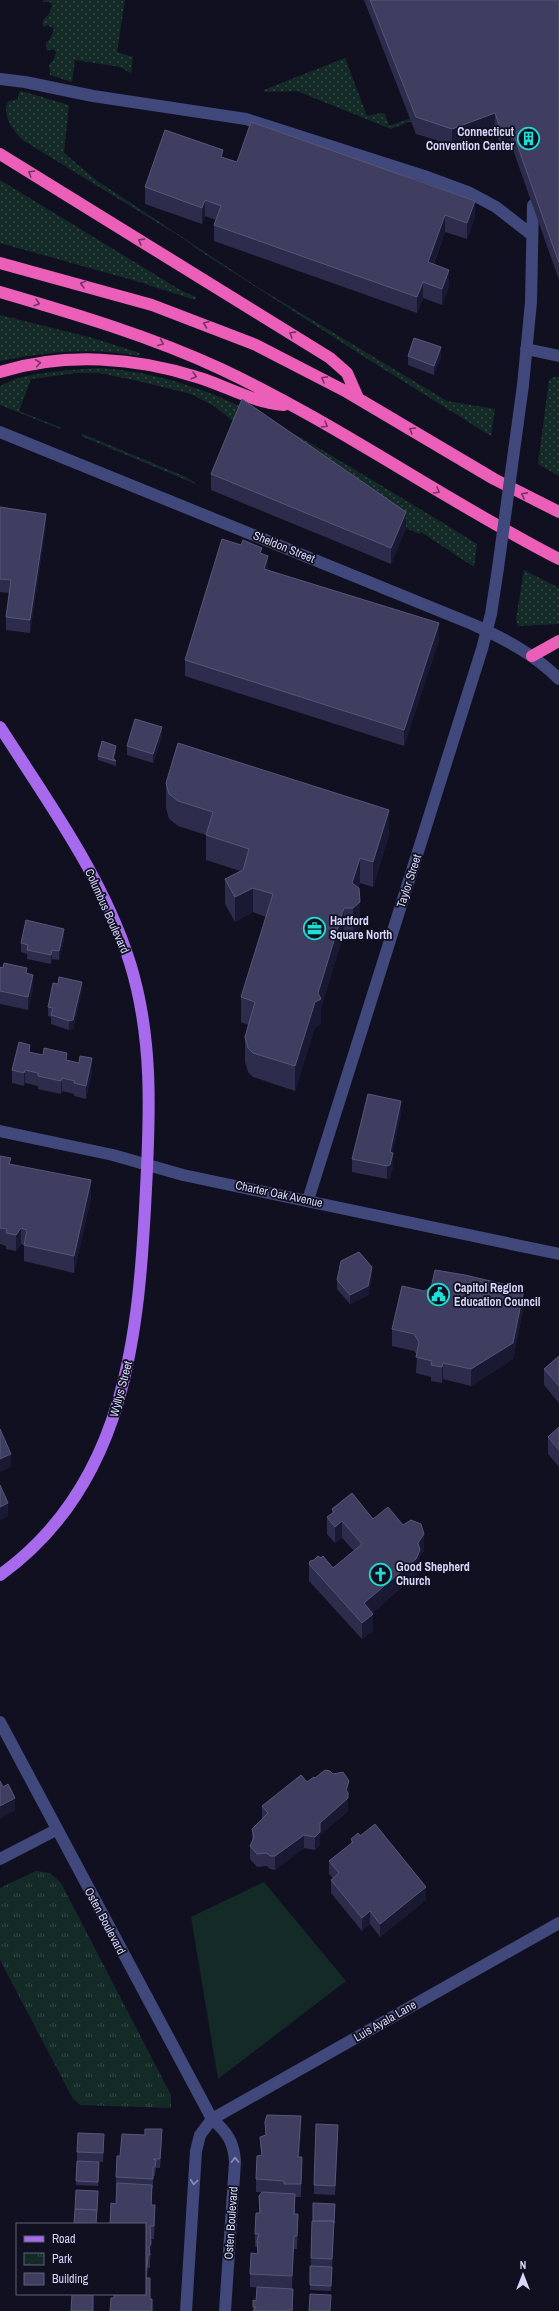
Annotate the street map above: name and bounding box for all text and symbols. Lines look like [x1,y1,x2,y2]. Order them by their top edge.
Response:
place label: Connecticut Convention Center [426,124,515,154]
building icon: Connecticut Convention Center [516,126,542,152]
one-way arrow [28,170,35,177]
one-way arrow [138,238,145,246]
one-way arrow [79,281,86,289]
one-way arrow [34,298,41,307]
one-way arrow [203,321,210,329]
one-way arrow [289,332,296,339]
one-way arrow [158,339,165,347]
one-way arrow [35,359,41,368]
one-way arrow [190,371,197,380]
one-way arrow [321,377,328,384]
one-way arrow [321,420,328,427]
one-way arrow [409,427,416,434]
one-way arrow [433,486,440,493]
one-way arrow [521,492,528,500]
street label: Sheldon Street [251,527,317,567]
street label: Taylor Street [393,852,425,910]
street label: Columbus Boulevard [81,866,133,956]
place label: Hartford Square North [330,913,392,943]
office icon: Hartford Square North [301,915,327,941]
street label: Charter Oak Avenue [234,1177,324,1211]
place label: Capitol Region Education Council [454,1280,541,1310]
public building icon: Capitol Region Education Council [426,1282,452,1308]
street label: Wyllys Street [106,1359,136,1419]
place label: Good Shepherd Church [396,1559,470,1589]
church icon: Good Shepherd Church [368,1561,394,1587]
street label: Osten Boulevard [81,1885,129,1957]
street label: Luis Ayala Lane [351,1997,419,2045]
one-way arrow [231,2157,239,2163]
one-way arrow [190,2179,199,2185]
street label: Osten Boulevard [220,2186,242,2260]
legend [16,2223,146,2295]
text: Road [52,2231,76,2247]
text: Park [52,2251,72,2267]
north arrow [503,2255,543,2295]
text: N [520,2258,526,2272]
text: Building [52,2271,89,2287]

